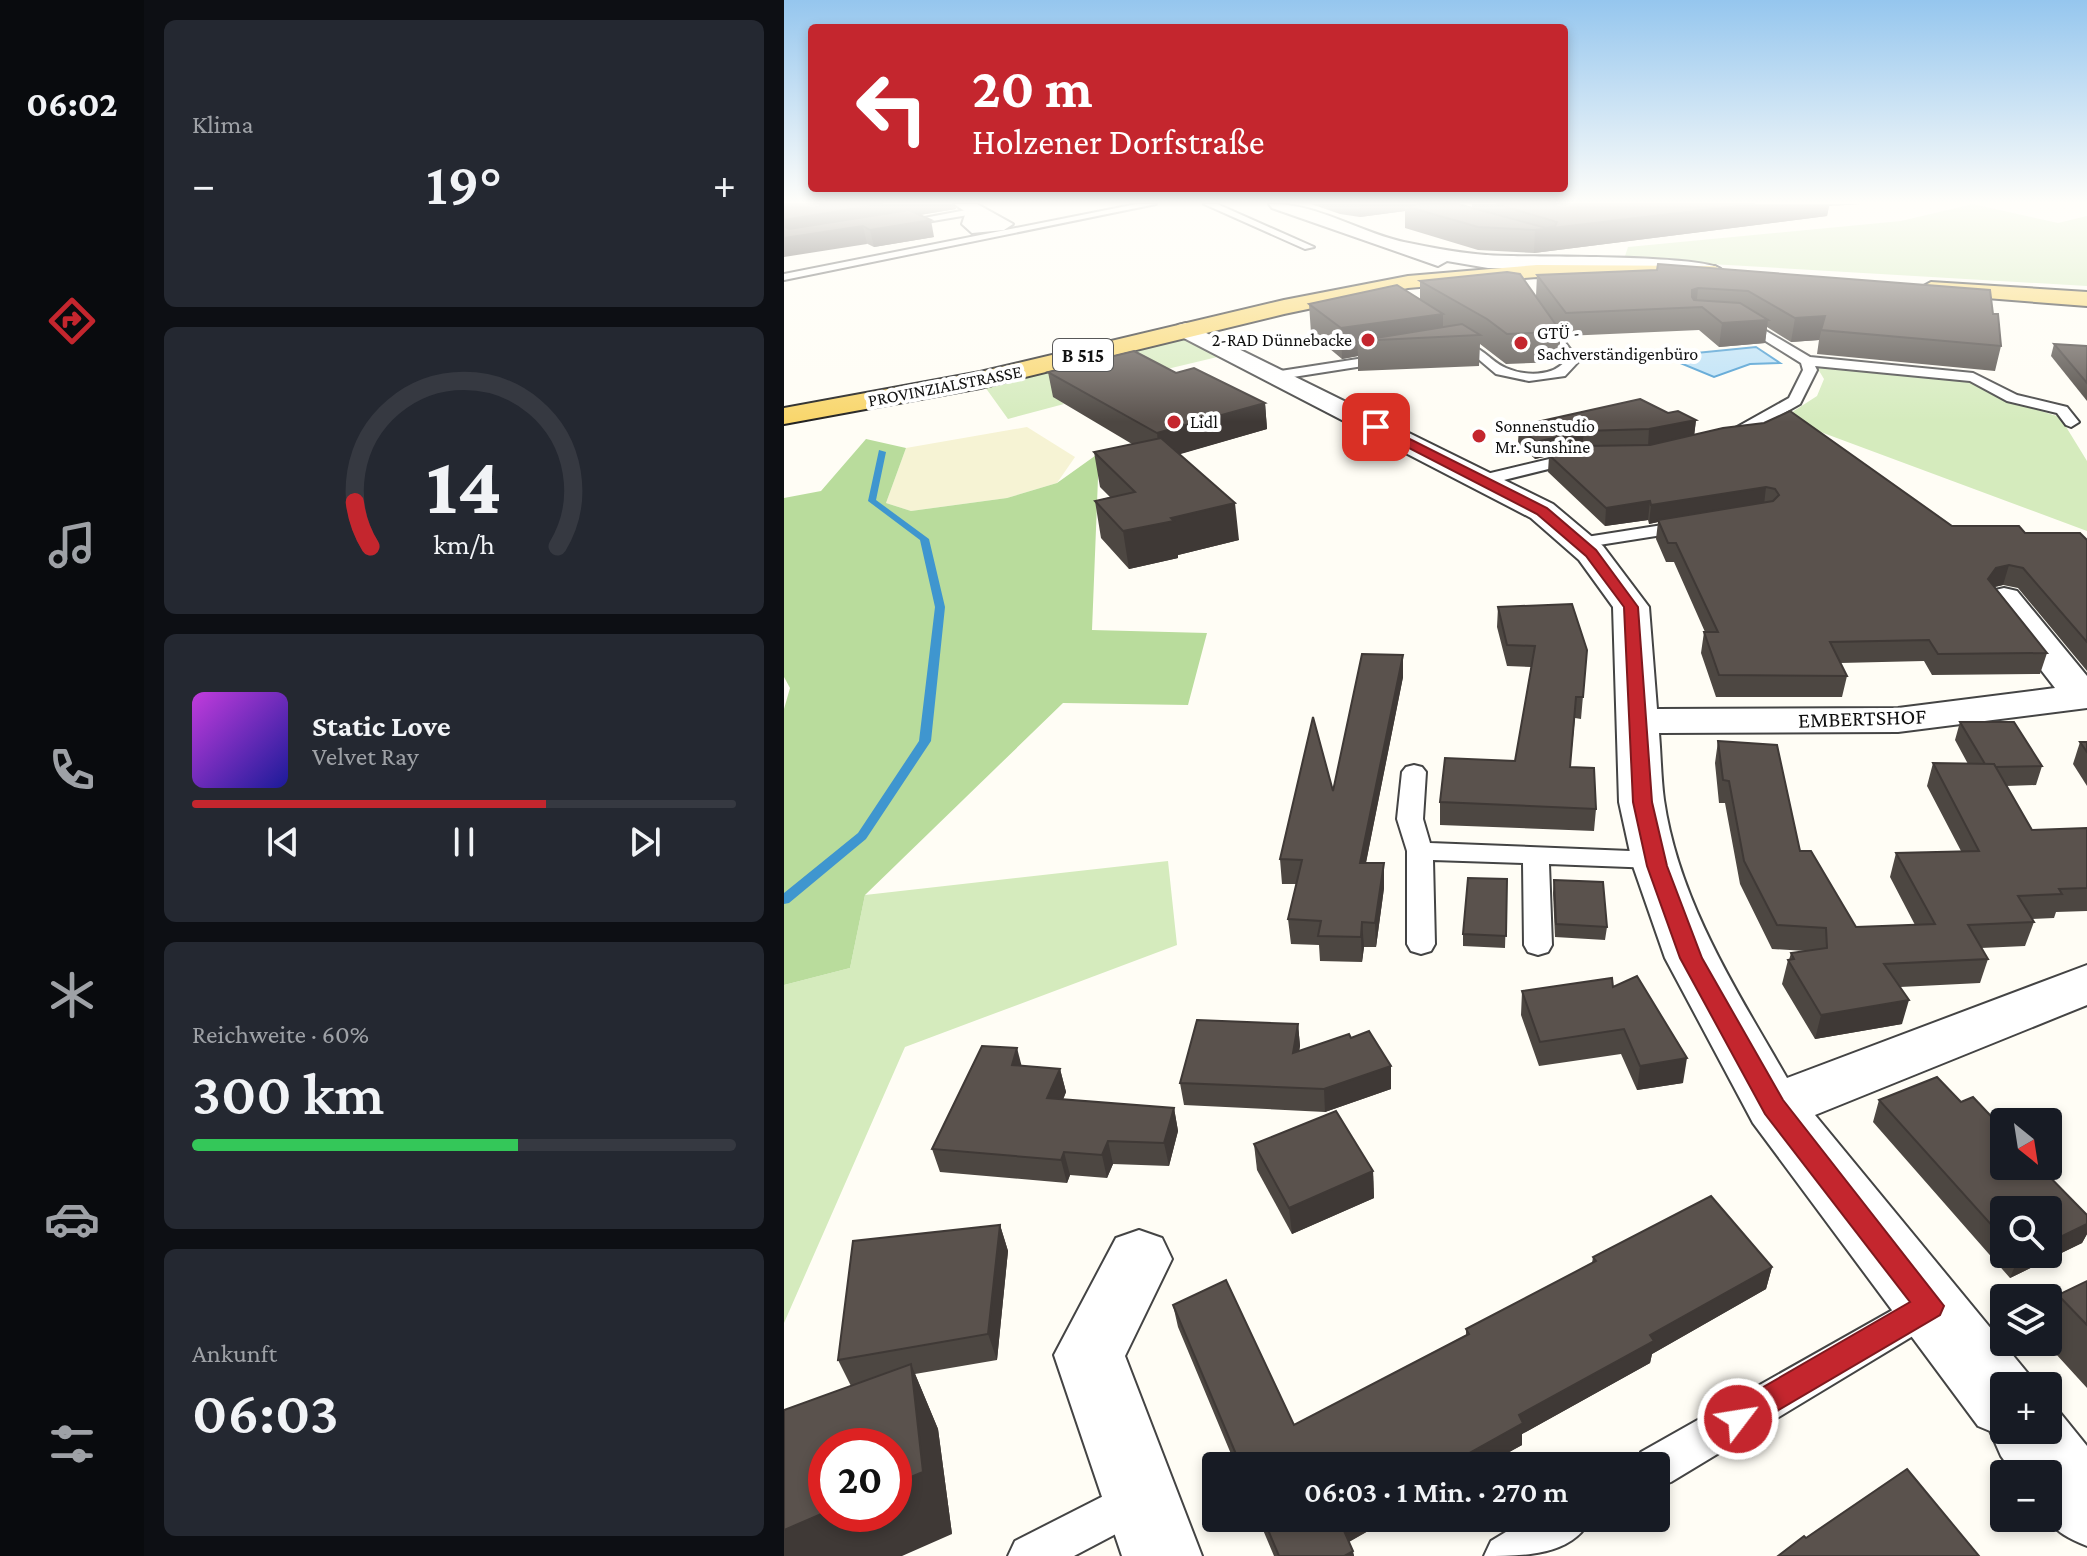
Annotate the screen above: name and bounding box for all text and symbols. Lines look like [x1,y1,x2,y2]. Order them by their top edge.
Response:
icon: left [840,56,944,160]
text: 20 m [972,57,1093,119]
text: 06:02 [26,84,118,124]
text: Klima [192,110,254,139]
text: Holzener Dorfstraße [972,122,1265,162]
text: 19° [426,150,502,217]
text: − [192,160,215,208]
text: + [713,160,736,208]
icon: directions [44,293,100,349]
place label: GTÜ - Sachverständigenbüro [1537,323,1698,364]
place label: 2-RAD Dünnebacke [1212,330,1352,350]
marker: 2-RAD Dünnebacke [1359,331,1377,349]
marker: GTÜ - Sachverständigenbüro [1512,334,1530,352]
road number: B 515 [1053,339,1113,371]
street label: PROVINZIALSTRASSE [866,361,1024,411]
pin [1342,393,1410,461]
icon: arrive [1354,405,1398,449]
place label: Lidl [1190,412,1218,432]
marker: Lidl [1165,413,1183,431]
place label: Sonnenstudio Mr. Sunshine [1495,416,1595,457]
marker: Sonnenstudio Mr. Sunshine [1470,427,1488,445]
text: 14 [426,437,502,530]
icon: music [44,517,100,573]
text: km/h [433,528,495,560]
street label: EMBERTSHOF [1798,703,1927,733]
text: Static Love [312,709,451,742]
icon: phone [44,742,100,798]
text: Velvet Ray [312,742,419,771]
icon: previous [261,820,305,864]
icon: pause [442,820,486,864]
icon: next [623,820,667,864]
icon: climate [44,967,100,1023]
text: Reichweite · 60% [192,1020,369,1049]
text: 300 km [192,1060,384,1127]
north arrow [1990,1108,2062,1180]
map controls [1990,1108,2062,1532]
icon: car [44,1191,100,1247]
button: search [1990,1196,2062,1268]
button: layers [1990,1284,2062,1356]
text: Ankunft [192,1339,277,1368]
button: + [1990,1372,2062,1444]
position arrow [1696,1377,1780,1461]
text: 06:03 [192,1379,339,1446]
icon: filters [44,1416,100,1472]
speed limit sign: 20 [808,1428,912,1532]
button: − [1990,1460,2062,1532]
text: 06:03 · 1 Min. · 270 m [1304,1475,1568,1508]

